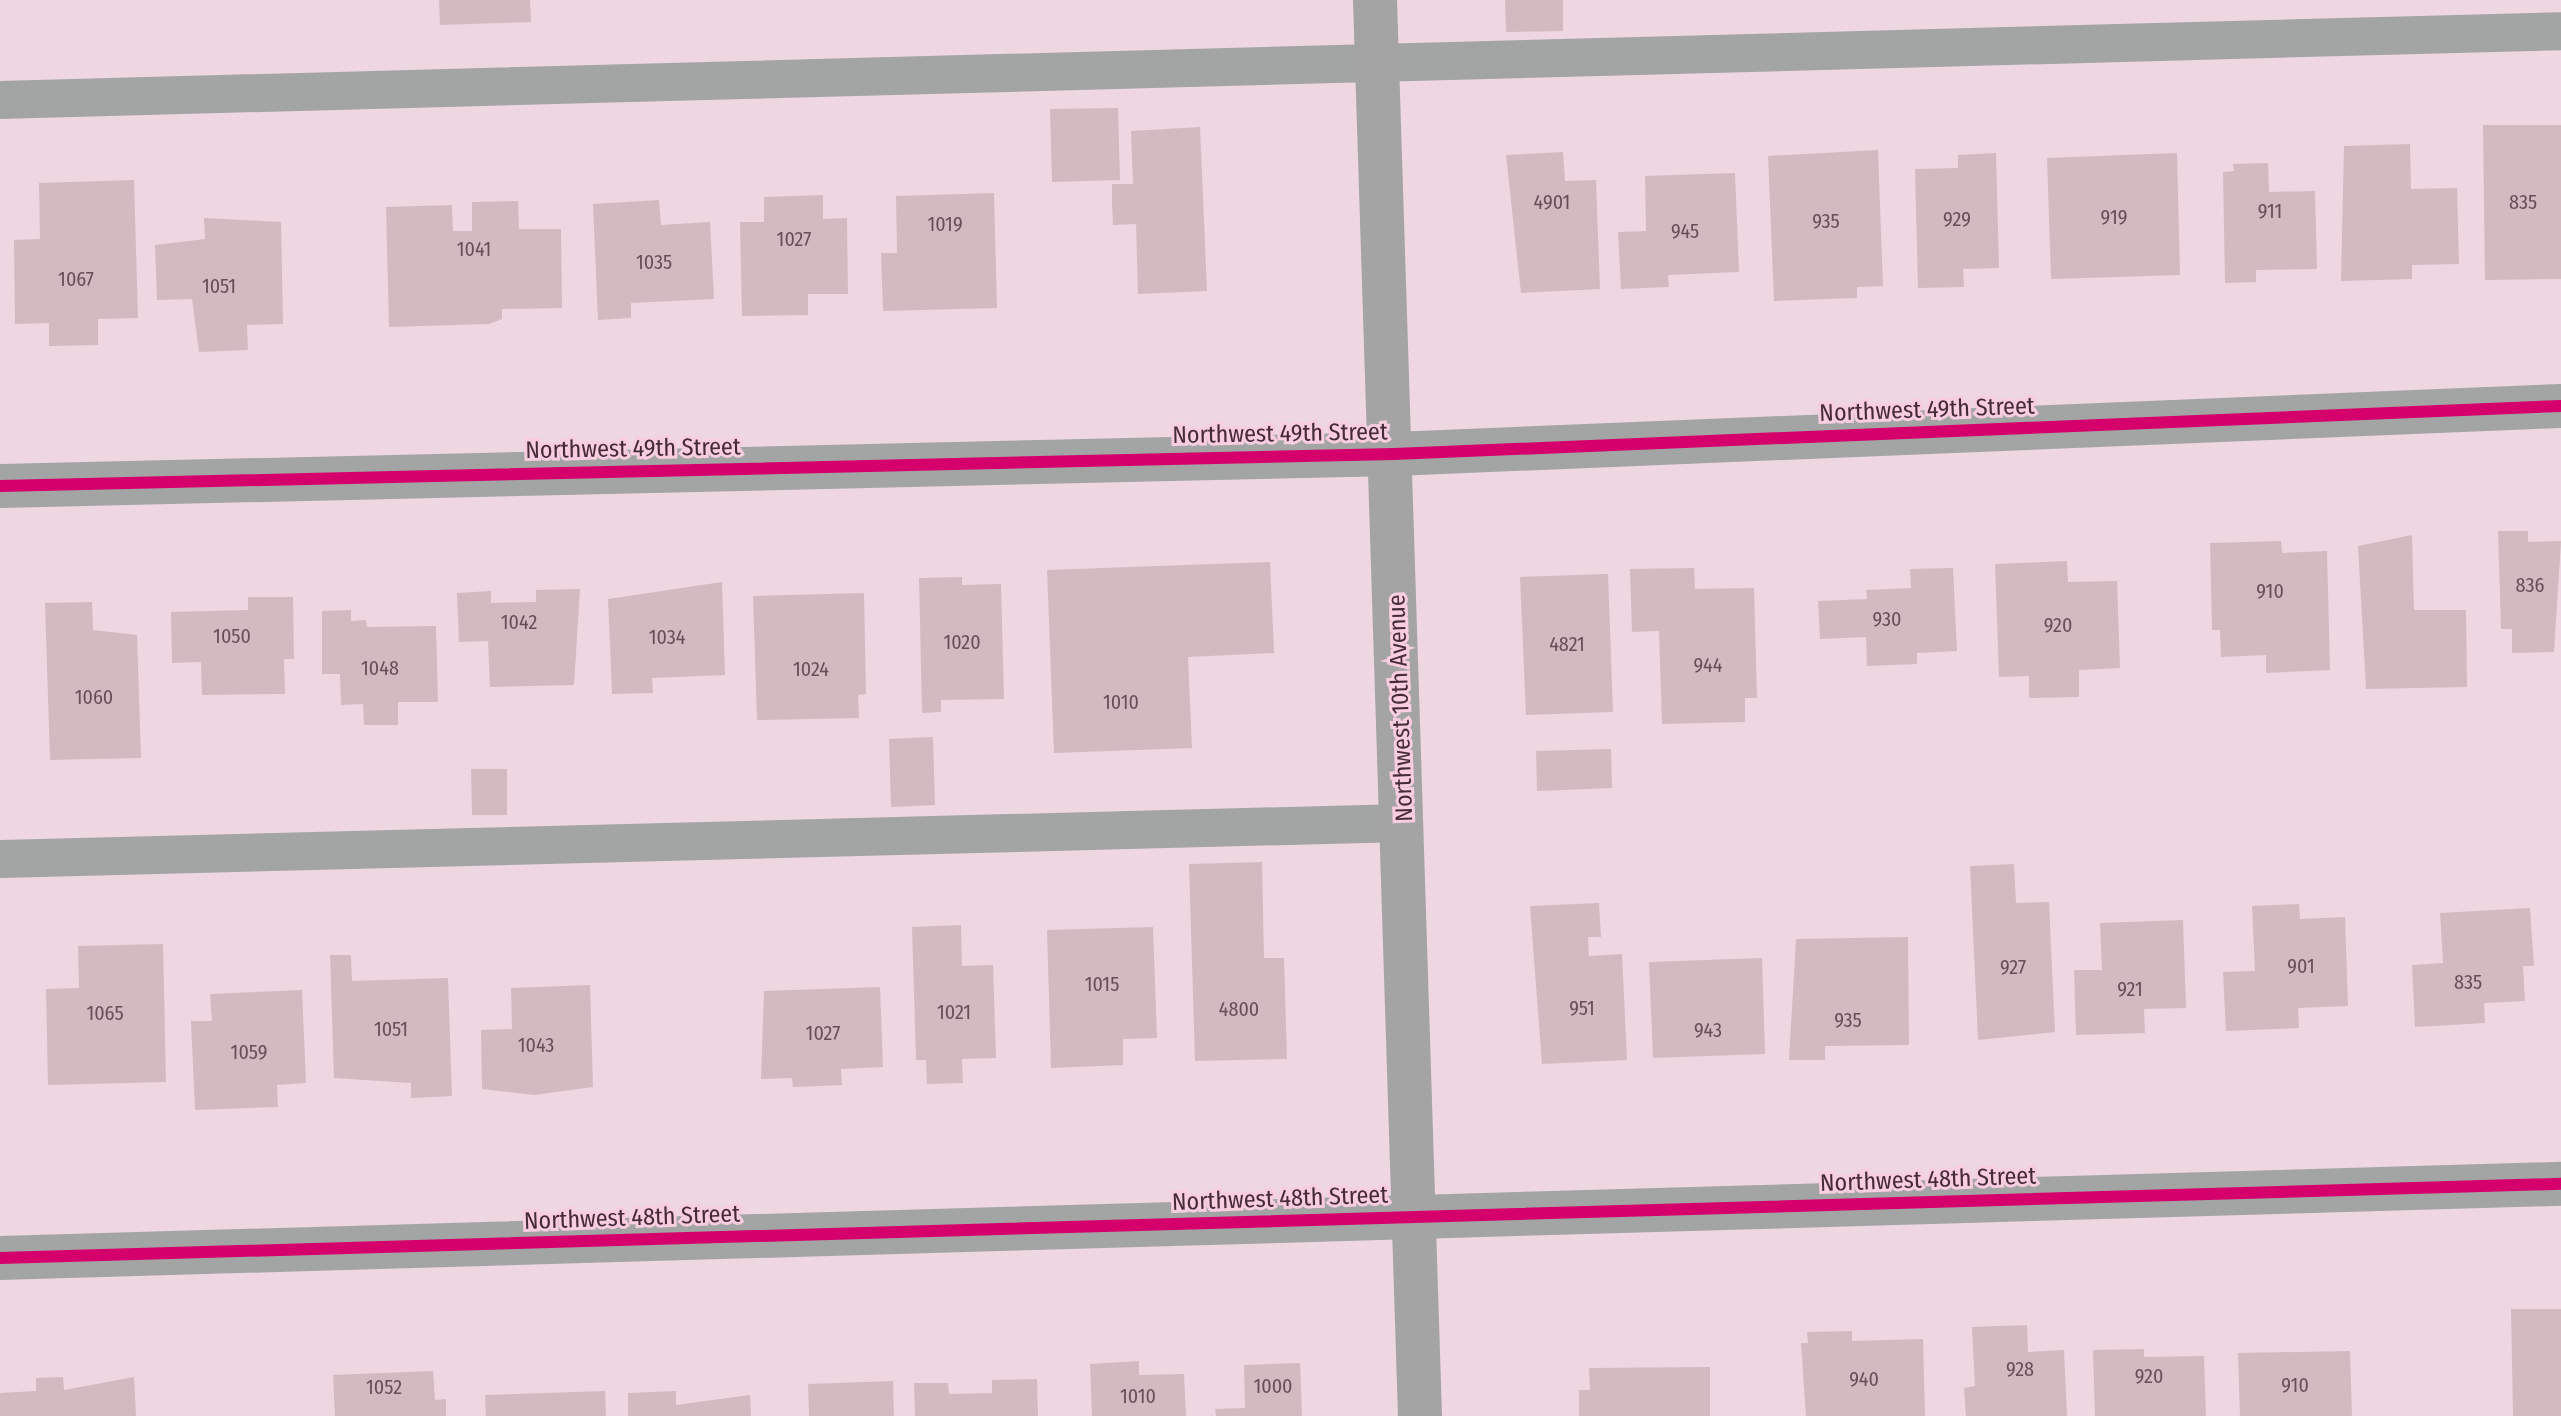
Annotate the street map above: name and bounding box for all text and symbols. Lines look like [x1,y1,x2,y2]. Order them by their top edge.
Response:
house number: 4901 [1534,190,1570,214]
house number: 835 [2509,190,2537,214]
house number: 911 [2258,199,2282,223]
house number: 919 [2101,205,2127,229]
house number: 929 [1943,207,1971,231]
house number: 935 [1812,209,1840,233]
house number: 1019 [927,212,963,236]
house number: 945 [1671,219,1699,243]
house number: 1027 [777,227,811,251]
house number: 1041 [457,237,491,261]
house number: 1035 [636,250,672,274]
house number: 1067 [58,267,94,291]
house number: 1051 [202,274,236,298]
street label: Northwest 49th Street [1819,392,2035,428]
street label: Northwest 49th Street [1172,418,1388,450]
street label: Northwest 49th Street [525,433,741,465]
house number: 836 [2516,573,2544,597]
house number: 910 [2256,579,2284,603]
street label: Northwest 10th Avenue [1383,594,1419,822]
house number: 930 [1873,607,1901,631]
house number: 1042 [501,610,537,634]
house number: 920 [2044,613,2072,637]
house number: 1050 [213,624,251,648]
house number: 1034 [649,625,685,649]
house number: 1020 [943,630,981,654]
house number: 4821 [1549,632,1585,656]
house number: 944 [1694,653,1722,677]
house number: 1048 [361,656,399,680]
house number: 1024 [793,657,829,681]
house number: 1060 [75,685,113,709]
house number: 1010 [1103,690,1139,714]
house number: 901 [2287,954,2315,978]
house number: 927 [2000,955,2026,979]
house number: 835 [2454,970,2482,994]
house number: 1015 [1085,972,1119,996]
house number: 921 [2117,977,2143,1001]
house number: 951 [1569,996,1595,1020]
house number: 4800 [1219,997,1259,1021]
house number: 1021 [937,1000,971,1024]
house number: 1065 [86,1001,124,1025]
house number: 935 [1834,1008,1862,1032]
house number: 1051 [374,1017,408,1041]
house number: 943 [1694,1018,1722,1042]
house number: 1027 [806,1021,840,1045]
house number: 1043 [518,1033,554,1057]
house number: 1059 [231,1040,267,1064]
street label: Northwest 48th Street [1819,1162,2037,1198]
street label: Northwest 48th Street [1171,1181,1389,1217]
street label: Northwest 48th Street [523,1200,741,1236]
house number: 928 [2006,1357,2034,1381]
house number: 920 [2135,1364,2163,1388]
house number: 940 [1849,1367,1879,1391]
house number: 910 [2281,1373,2309,1397]
house number: 1000 [1253,1374,1293,1398]
house number: 1052 [366,1375,402,1399]
house number: 1010 [1120,1384,1156,1408]

